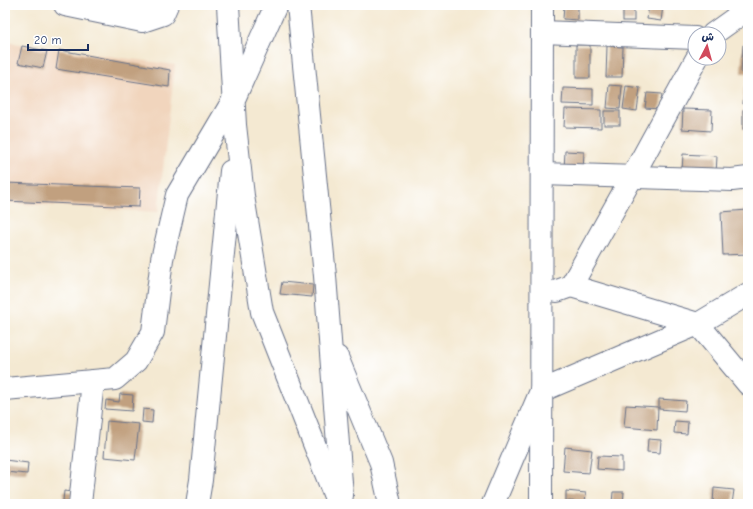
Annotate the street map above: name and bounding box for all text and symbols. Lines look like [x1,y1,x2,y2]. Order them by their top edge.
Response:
scale bar [28,26,88,52]
north arrow [687,26,727,66]
text: ش [701,29,715,44]
text: 20 m [34,33,62,47]

